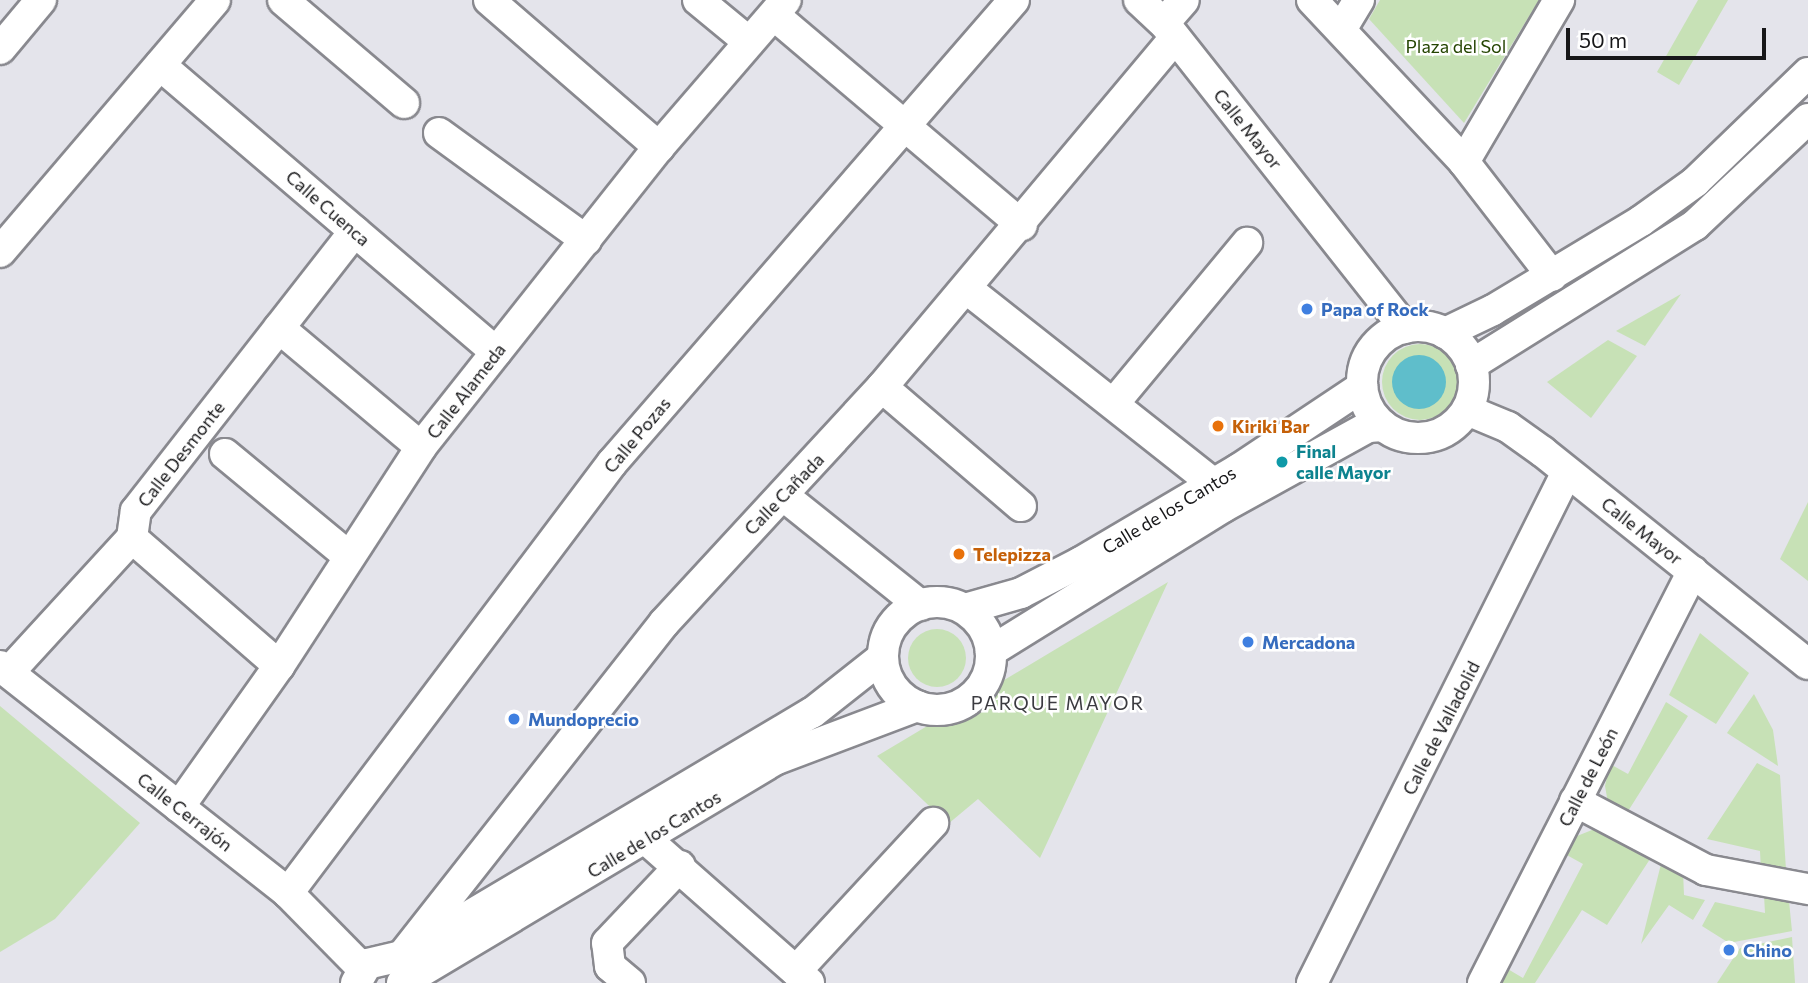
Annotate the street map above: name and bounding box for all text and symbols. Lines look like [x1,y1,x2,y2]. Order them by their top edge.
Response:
scale bar [1570,14,1770,58]
text: 50 m [1579,27,1627,52]
park label: Plaza del Sol [1406,35,1506,57]
street label: Calle Mayor [1209,84,1287,174]
street label: Calle Cuenca [282,166,374,250]
place label: Papa of Rock [1321,298,1429,320]
marker: Papa of Rock [1299,301,1315,317]
street label: Calle Alameda [422,339,510,443]
street label: Calle Pozas [599,393,675,477]
street label: Calle Desmonte [133,397,229,511]
place label: Kiriki Bar [1232,415,1310,437]
marker: Kiriki Bar [1210,418,1226,434]
place label: Final calle Mayor [1296,441,1391,484]
street label: Calle Cañada [740,449,828,539]
marker: Final calle Mayor [1274,454,1290,470]
street label: Calle de los Cantos [1098,462,1240,558]
street label: Calle Mayor [1597,493,1687,569]
place label: Telepizza [973,543,1051,565]
marker: Telepizza [951,546,967,562]
place label: Mercadona [1262,631,1355,653]
marker: Mercadona [1240,634,1256,650]
street label: Calle de Valladolid [1398,657,1484,799]
district label: PARQUE MAYOR [972,692,1144,714]
place label: Mundoprecio [528,708,639,730]
marker: Mundoprecio [506,711,522,727]
street label: Calle de León [1554,724,1622,830]
street label: Calle Cerrajón [133,768,237,856]
street label: Calle de los Cantos [583,786,725,882]
place label: Chino [1743,939,1792,961]
marker: Chino [1721,942,1737,958]

